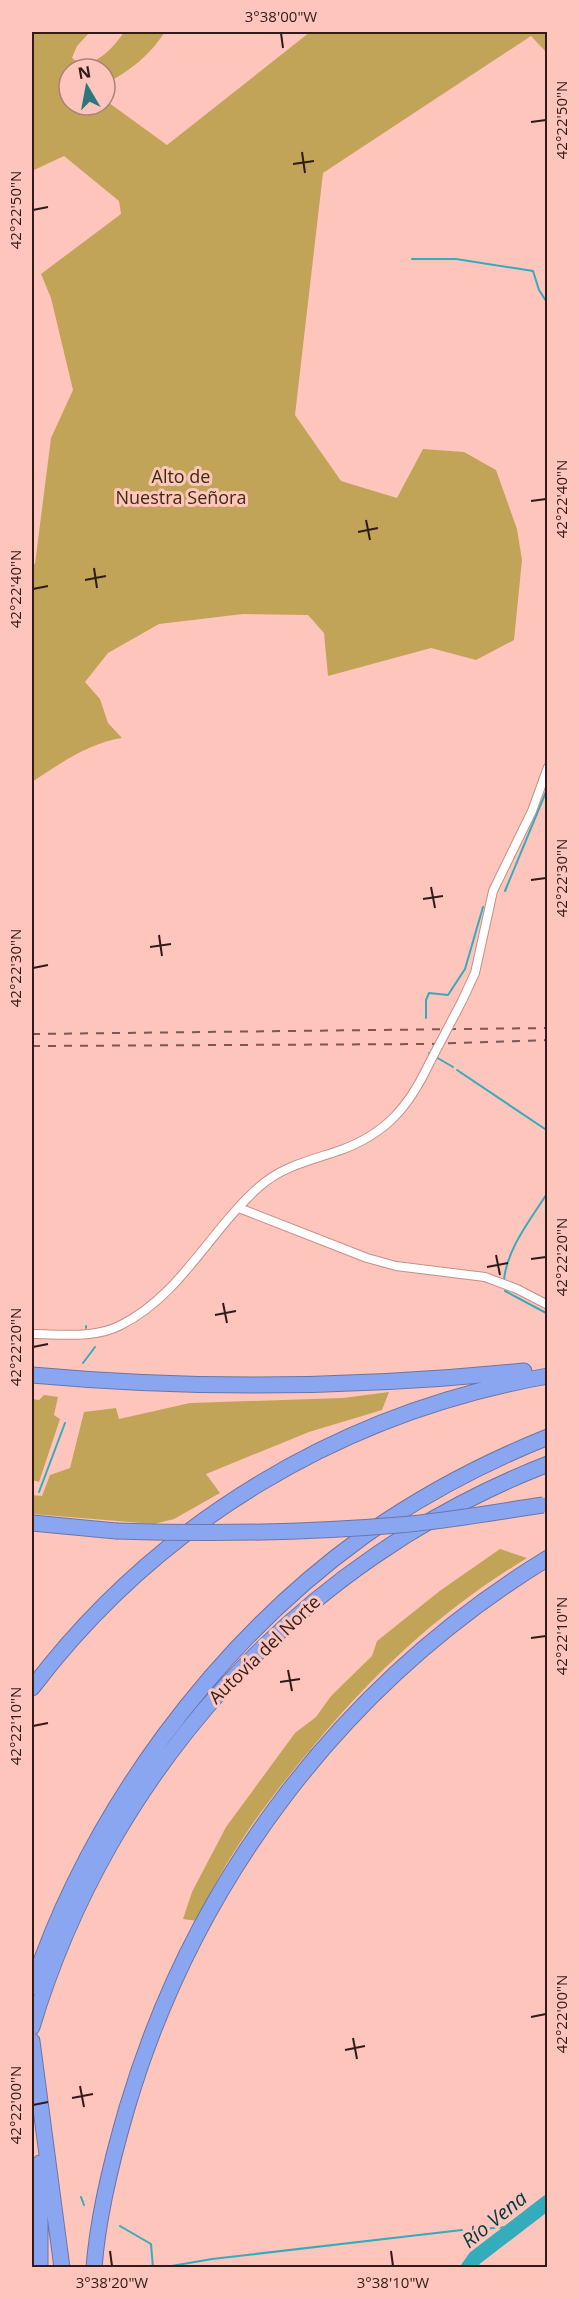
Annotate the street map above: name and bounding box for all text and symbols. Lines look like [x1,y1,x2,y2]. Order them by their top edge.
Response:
text: 3°38'00"W [245,6,317,26]
north arrow [57,57,117,117]
text: N [76,60,93,84]
text: 42°22'50"N [551,81,571,159]
text: 42°22'50"N [5,171,25,249]
text: 42°22'40"N [551,460,571,538]
park label: Alto de Nuestra Señora [116,464,246,509]
text: 42°22'40"N [5,550,25,628]
text: 42°22'30"N [551,839,571,917]
text: 42°22'30"N [5,929,25,1007]
text: 42°22'20"N [551,1218,571,1296]
text: 42°22'20"N [5,1308,25,1386]
street label: Autovía del Norte [203,1589,325,1709]
text: 42°22'10"N [551,1597,571,1675]
text: 42°22'10"N [5,1687,25,1765]
text: 42°22'00"N [551,1975,571,2053]
text: 42°22'00"N [5,2066,25,2144]
water label: Río Vena [456,2184,532,2254]
text: 3°38'20"W [76,2272,148,2292]
text: 3°38'10"W [357,2272,429,2292]

